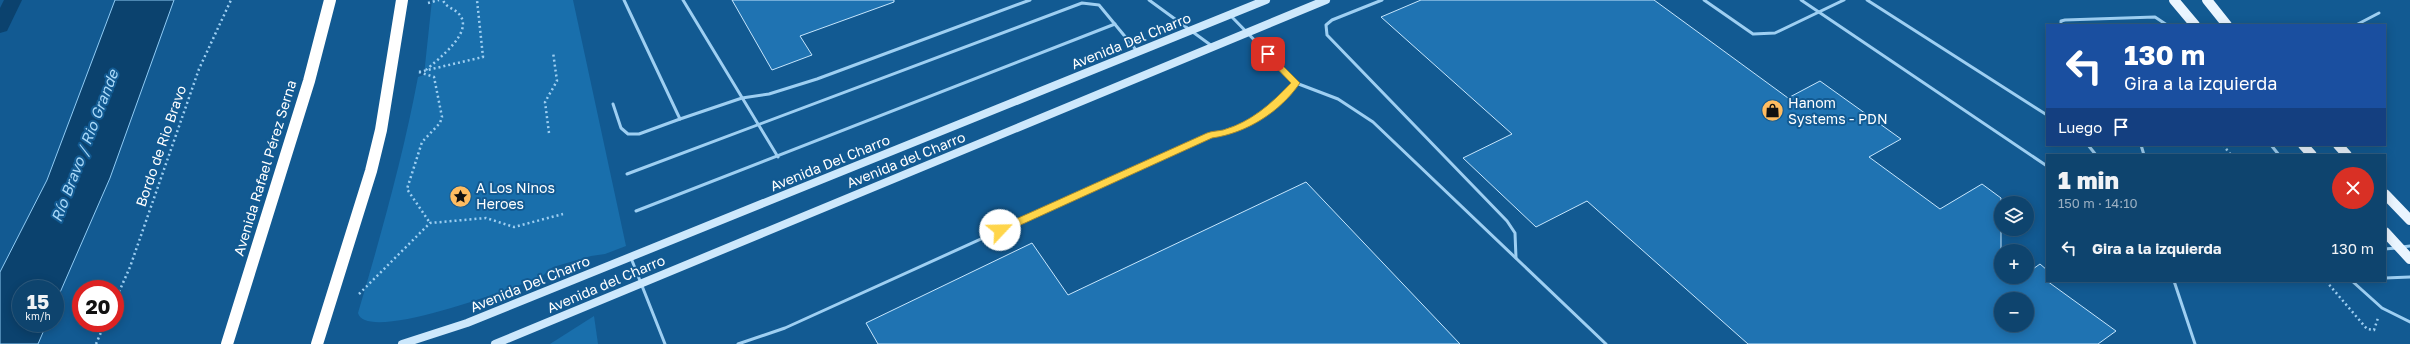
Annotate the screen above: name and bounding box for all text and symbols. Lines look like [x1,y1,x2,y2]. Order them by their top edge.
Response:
street label: Avenida Del Charro [1068,9,1193,72]
pin [1251,37,1285,71]
text: 130 m [2124,38,2205,71]
icon: left [2058,40,2110,92]
icon: arrive [1257,43,1279,65]
water label: Río Bravo / Rio Grande [47,66,122,224]
text: Gira a la izquierda [2124,72,2277,94]
street label: Avenida Rafael Pérez Serna [230,78,299,258]
street label: Bordo de Rio Bravo [132,83,189,209]
place label: Hanom Systems - PDN [1788,94,1888,127]
shop icon: Hanom Systems - PDN [1760,98,1786,124]
icon: arrive [2110,116,2132,138]
text: Luego [2058,118,2102,136]
street label: Avenida del Charro [844,128,968,191]
street label: Avenida Del Charro [767,131,892,194]
text: 1 min [2058,165,2119,194]
button: close [2332,167,2374,209]
place label: A Los Ninos Heroes [476,179,555,212]
place icon: A Los Ninos Heroes [448,183,474,209]
text: 150 m · 14:10 [2058,195,2138,211]
map controls [1994,196,2034,332]
button: layers [1994,196,2034,236]
position arrow [979,209,1021,251]
icon: left [2058,237,2080,259]
text: Gira a la izquierda [2092,239,2222,257]
text: 130 m [2332,239,2374,257]
button: + [1994,244,2034,284]
street label: Avenida del Charro [544,251,667,316]
street label: Avenida Del Charro [467,252,592,315]
speed limit sign: 20 [72,280,124,332]
text: 15 [27,289,49,313]
button: − [1994,292,2034,332]
text: km/h [25,310,51,322]

